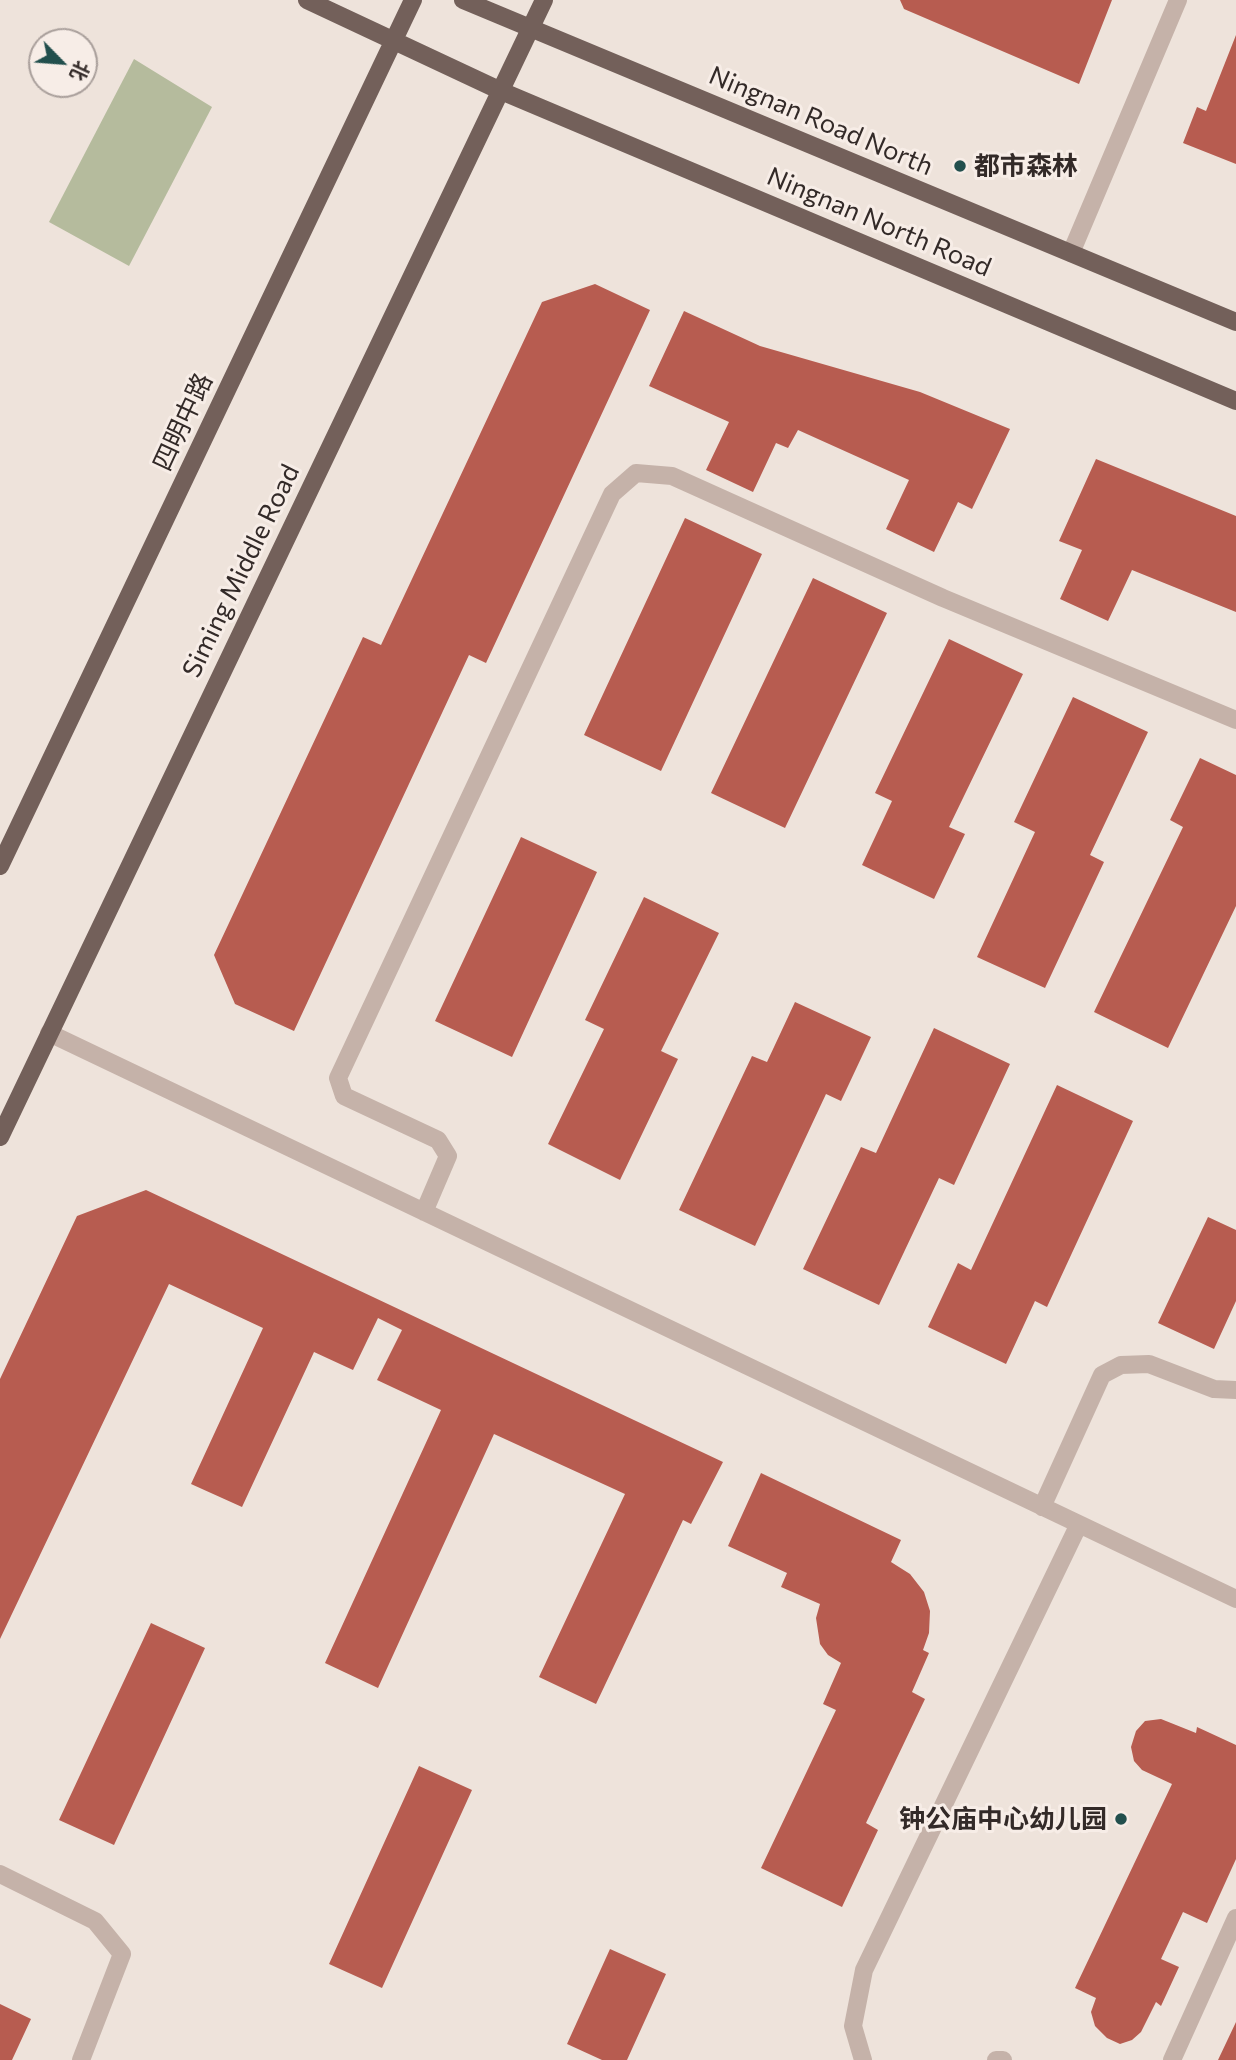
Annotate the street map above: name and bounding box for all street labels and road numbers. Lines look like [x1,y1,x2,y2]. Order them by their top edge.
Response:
street label: Ningnan Road North [704,60,938,182]
street label: Ningnan North Road [762,161,996,283]
street label: 四明中路 [147,368,219,476]
street label: Siming Middle Road [176,460,306,682]

